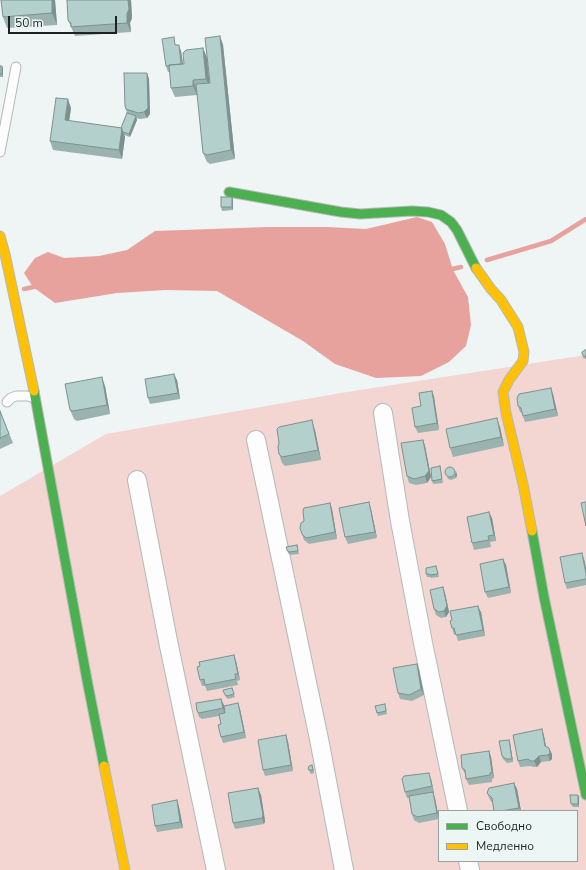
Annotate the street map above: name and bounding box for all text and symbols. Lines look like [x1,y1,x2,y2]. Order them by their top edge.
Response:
scale bar [10,8,119,34]
text: 50 m [15,15,43,31]
legend [438,810,578,862]
text: Свободно [476,818,532,834]
text: Медленно [476,838,534,854]

